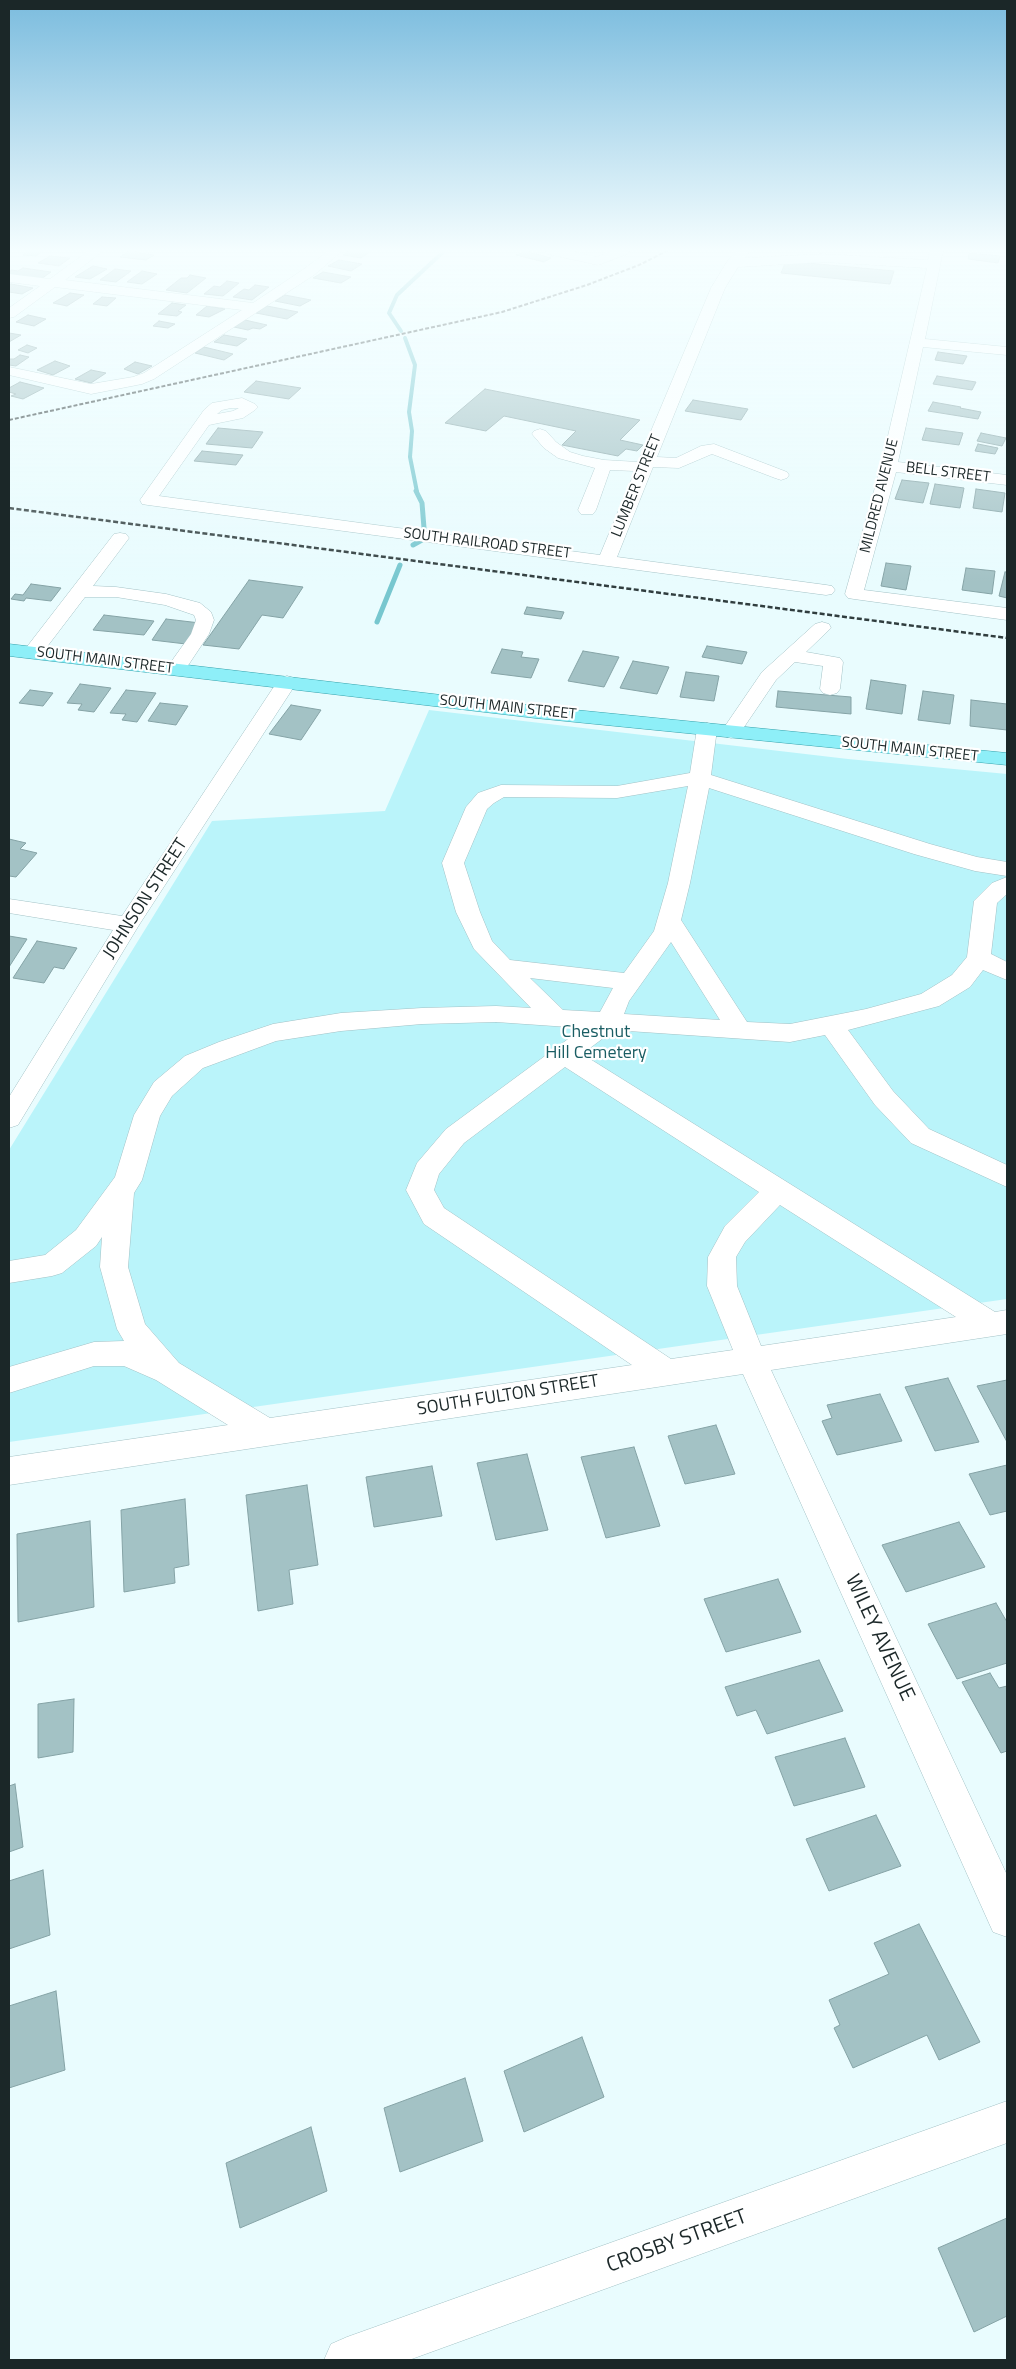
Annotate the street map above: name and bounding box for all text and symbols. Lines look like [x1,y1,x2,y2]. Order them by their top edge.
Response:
street label: LUMBER STREET [608,432,666,540]
street label: MILDRED AVENUE [857,437,903,555]
street label: BELL STREET [905,459,991,487]
street label: SOUTH RAILROAD STREET [402,525,572,563]
street label: SOUTH MAIN STREET [36,644,174,678]
street label: SOUTH MAIN STREET [439,692,577,724]
street label: SOUTH MAIN STREET [841,734,979,766]
street label: JOHNSON STREET [99,835,193,963]
park label: Chestnut Hill Cemetery [545,1022,647,1064]
street label: SOUTH FULTON STREET [416,1371,600,1421]
street label: WILEY AVENUE [839,1571,919,1705]
street label: CROSBY STREET [603,2205,751,2279]

